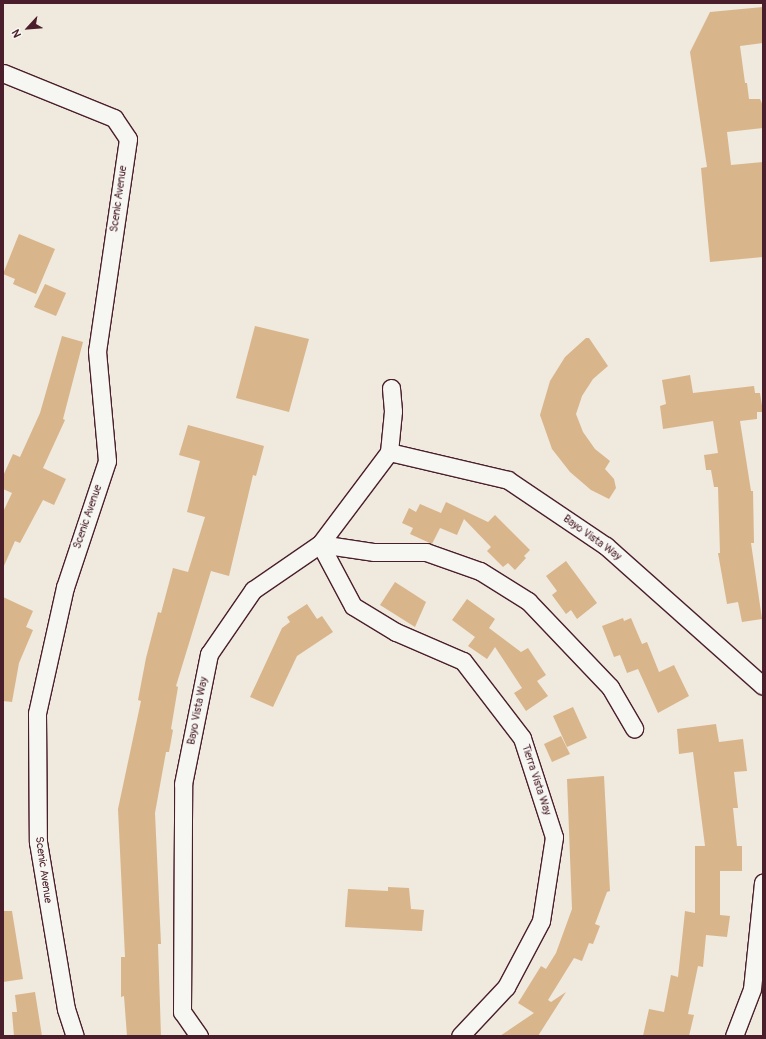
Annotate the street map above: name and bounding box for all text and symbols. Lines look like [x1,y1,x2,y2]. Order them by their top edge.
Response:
north arrow [8,8,48,48]
text: N [9,27,24,40]
street label: Scenic Avenue [108,165,130,233]
street label: Scenic Avenue [71,483,105,551]
street label: Bayo Vista Way [560,512,624,564]
street label: Bayo Vista Way [185,676,211,746]
street label: Tierra Vista Way [518,743,554,817]
street label: Scenic Avenue [32,836,54,904]

